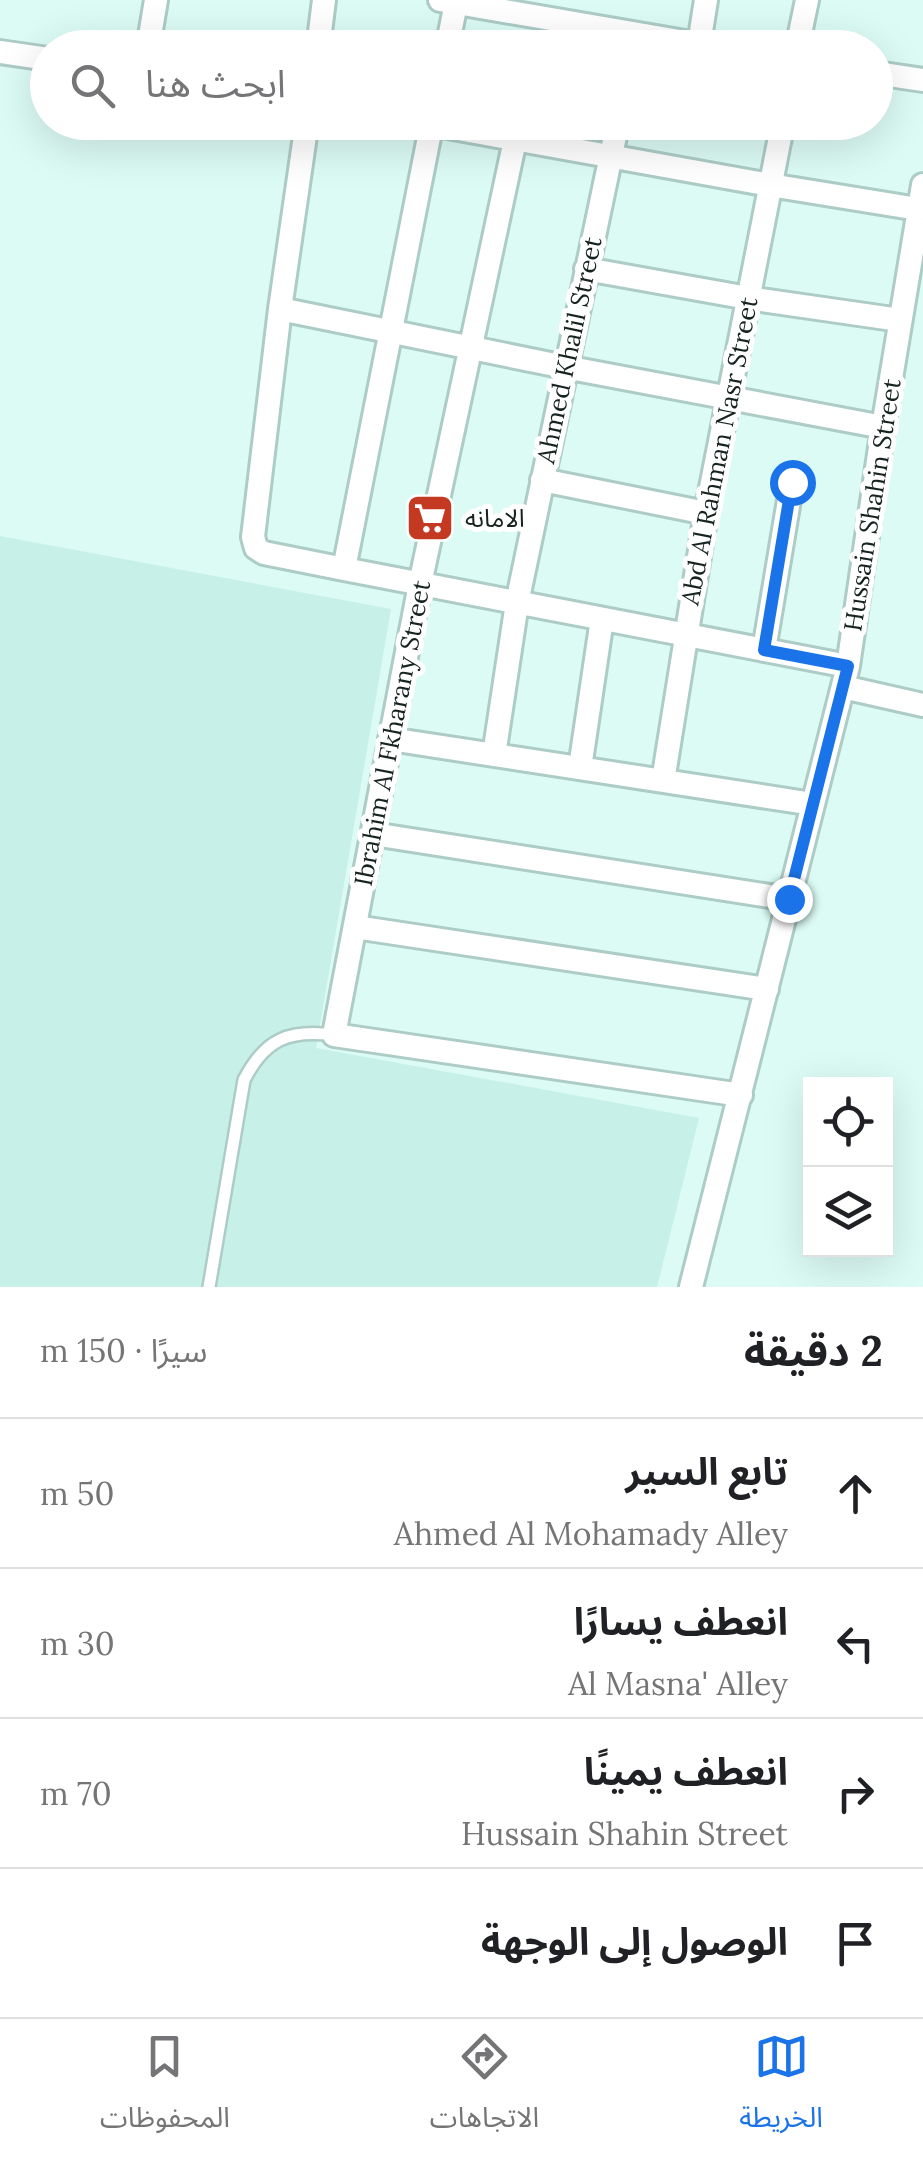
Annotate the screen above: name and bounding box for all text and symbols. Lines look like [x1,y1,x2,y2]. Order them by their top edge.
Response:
search box [30,30,893,140]
icon: search [65,58,120,113]
text: ابحث هنا [145,59,286,107]
street label: Ahmed Khalil Street [529,233,609,467]
street label: Abd Al Rahman Nasr Street [673,294,765,609]
street label: Hussain Shahin Street [836,376,908,634]
route start [770,460,816,506]
supermarket icon: الامانه [404,492,456,544]
place label: الامانه [465,502,525,534]
street label: Ibrahim Al Fkharany Street [347,577,437,889]
route end [767,877,813,923]
map controls [803,1077,893,1257]
button: locate [803,1077,893,1167]
button: layers [803,1167,893,1257]
text: 2 دقيقة [744,1324,883,1378]
text: سيرًا · 150 m [40,1330,207,1371]
text: تابع السير [626,1447,788,1495]
icon: ahead [828,1466,883,1521]
text: 50 m [40,1473,114,1514]
text: Ahmed Al Mohamady Alley [394,1513,788,1554]
text: انعطف يسارًا [574,1597,788,1645]
icon: left [828,1616,883,1671]
text: 30 m [40,1623,115,1664]
text: Al Masna' Alley [568,1663,788,1704]
text: انعطف يمينًا [584,1747,788,1795]
icon: right [828,1766,883,1821]
text: 70 m [40,1773,112,1814]
text: Hussain Shahin Street [461,1813,788,1854]
icon: arrive [828,1916,883,1971]
text: الوصول إلى الوجهة [481,1917,788,1965]
tab: المحفوظات [100,2029,230,2148]
tab: الاتجاهات [430,2029,539,2148]
tab: الخريطة [739,2029,823,2148]

